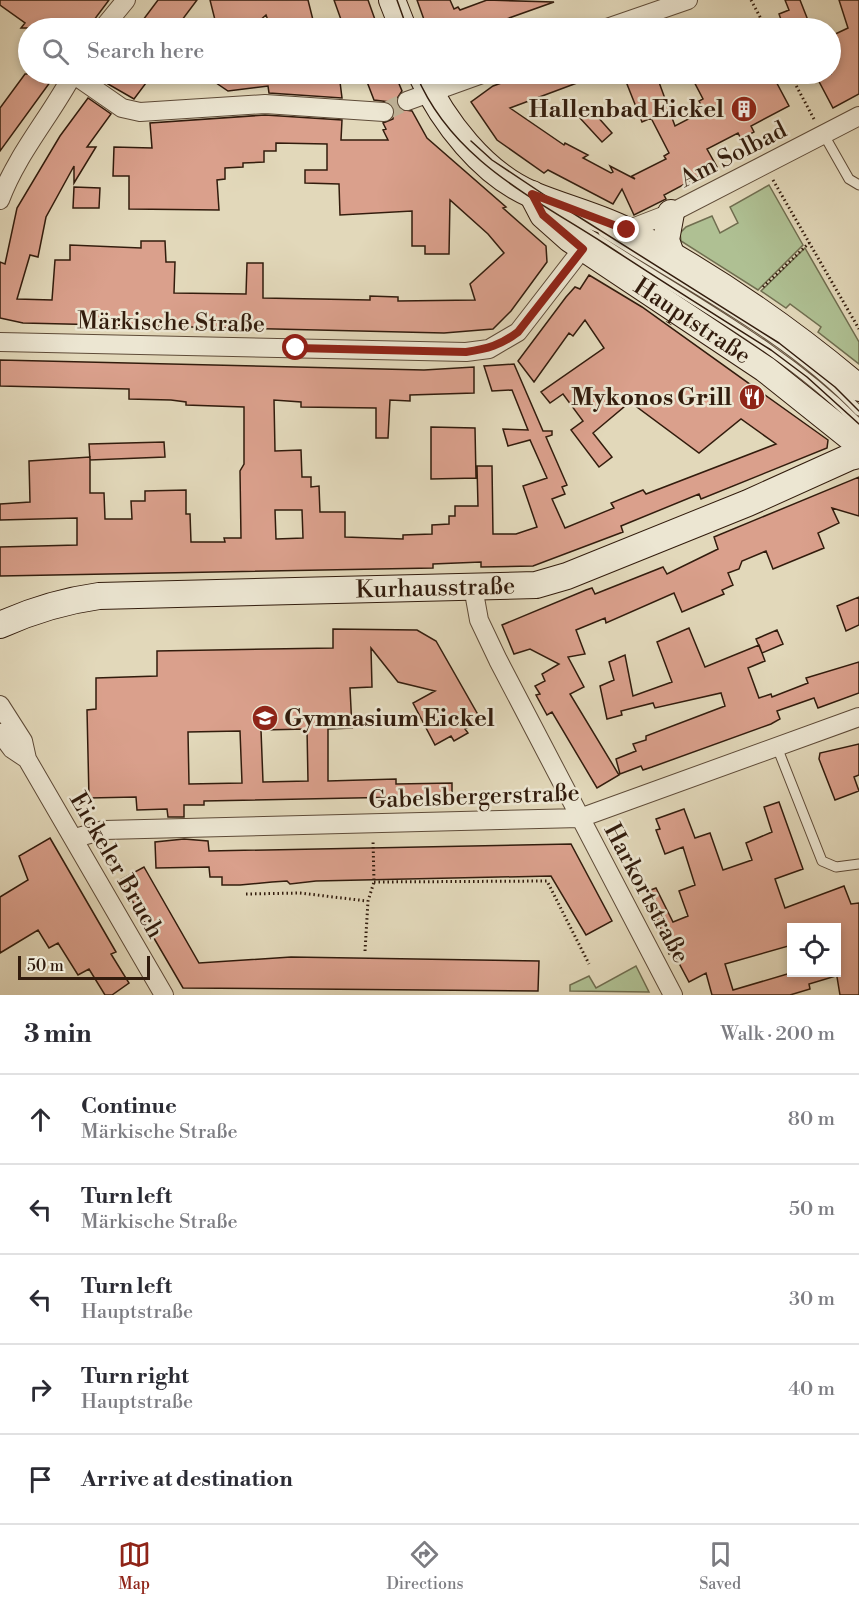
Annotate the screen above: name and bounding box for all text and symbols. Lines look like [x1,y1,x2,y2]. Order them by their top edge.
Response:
search box [18,18,841,84]
icon: search [39,35,72,68]
text: Search here [87,38,204,65]
building icon: Hallenbad Eickel [729,94,759,124]
place label: Hallenbad Eickel [529,95,724,125]
street label: Am Solbad [674,115,792,195]
route end [613,216,639,242]
street label: Hauptstraße [628,272,756,371]
street label: Märkische Straße [77,306,265,340]
route start [282,334,308,360]
restaurant icon: Mykonos Grill [737,382,767,412]
place label: Mykonos Grill [571,383,732,413]
street label: Kurhausstraße [355,572,515,606]
school or university icon: Gymnasium Eickel [250,703,280,733]
place label: Gymnasium Eickel [284,704,495,734]
street label: Gabelsbergerstraße [368,778,580,816]
street label: Eickeler Bruch [62,787,170,944]
street label: Harkortstraße [597,818,695,968]
map controls [787,923,841,977]
button: locate [787,923,841,977]
scale bar [18,953,150,980]
text: 50 m [27,956,64,976]
text: 3 min [24,1018,92,1050]
text: Walk · 200 m [721,1022,835,1047]
text: Continue [81,1093,177,1120]
icon: ahead [24,1103,57,1136]
text: 80 m [788,1107,835,1132]
text: Märkische Straße [81,1120,238,1145]
text: Turn left [81,1183,172,1210]
icon: left [24,1193,57,1226]
text: 50 m [789,1197,835,1222]
text: Märkische Straße [81,1210,238,1235]
text: Turn left [81,1273,172,1300]
icon: left [24,1283,57,1316]
text: 30 m [789,1287,835,1312]
text: Hauptstraße [81,1300,193,1325]
text: Turn right [81,1363,189,1390]
icon: right [24,1373,57,1406]
text: 40 m [788,1377,835,1402]
text: Hauptstraße [81,1390,193,1415]
icon: arrive [24,1463,57,1496]
text: Arrive at destination [81,1466,293,1493]
tab: Map [118,1538,151,1594]
tab: Directions [386,1538,464,1594]
tab: Saved [699,1538,741,1594]

